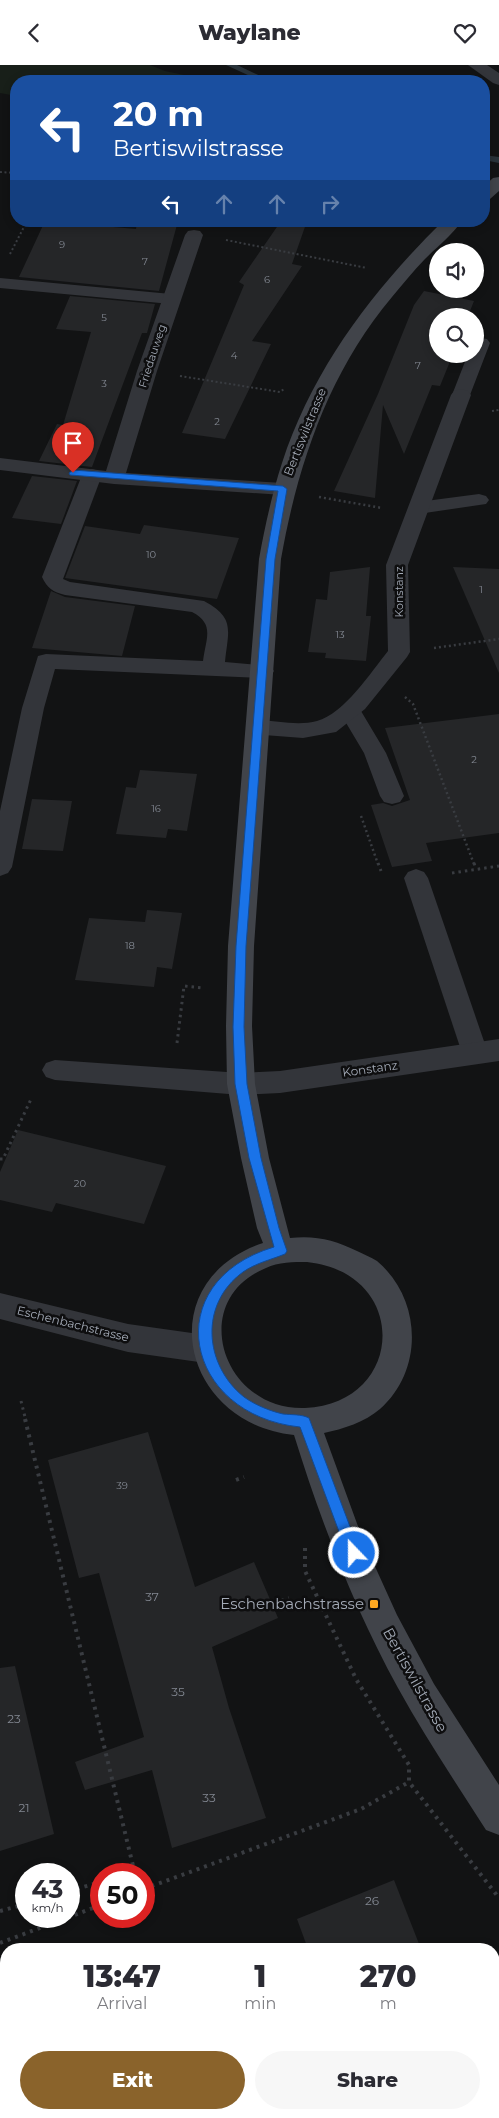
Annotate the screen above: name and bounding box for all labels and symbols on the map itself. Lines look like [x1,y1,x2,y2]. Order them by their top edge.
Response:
house number: 9 [59,238,65,251]
house number: 7 [142,255,148,268]
house number: 6 [264,273,270,286]
house number: 5 [101,311,107,324]
street label: Friedauweg [135,323,169,389]
house number: 4 [231,349,238,362]
house number: 7 [415,359,421,372]
house number: 3 [101,377,107,390]
street label: Bertiswilstrasse [280,386,329,478]
house number: 2 [214,415,220,428]
pin [52,422,94,473]
house number: 10 [146,548,156,561]
street label: Konstanz [392,566,406,618]
house number: 1 [479,583,483,596]
house number: 13 [335,628,345,641]
house number: 2 [471,753,477,766]
house number: 16 [151,802,161,815]
house number: 18 [125,939,135,952]
street label: Konstanz [341,1057,399,1080]
house number: 20 [74,1177,87,1190]
street label: Eschenbachstrasse [16,1302,131,1345]
house number: 39 [116,1479,128,1492]
position arrow [327,1526,379,1578]
house number: 37 [145,1589,159,1604]
place label: Eschenbachstrasse [220,1594,364,1613]
marker: Eschenbachstrasse [368,1598,380,1610]
street label: Bertiswilstrasse [379,1624,452,1735]
house number: 35 [171,1684,185,1699]
house number: 23 [7,1711,21,1726]
house number: 33 [202,1790,216,1805]
house number: 21 [18,1800,30,1815]
speed limit sign: 50 [90,1863,155,1928]
house number: 26 [365,1893,379,1908]

